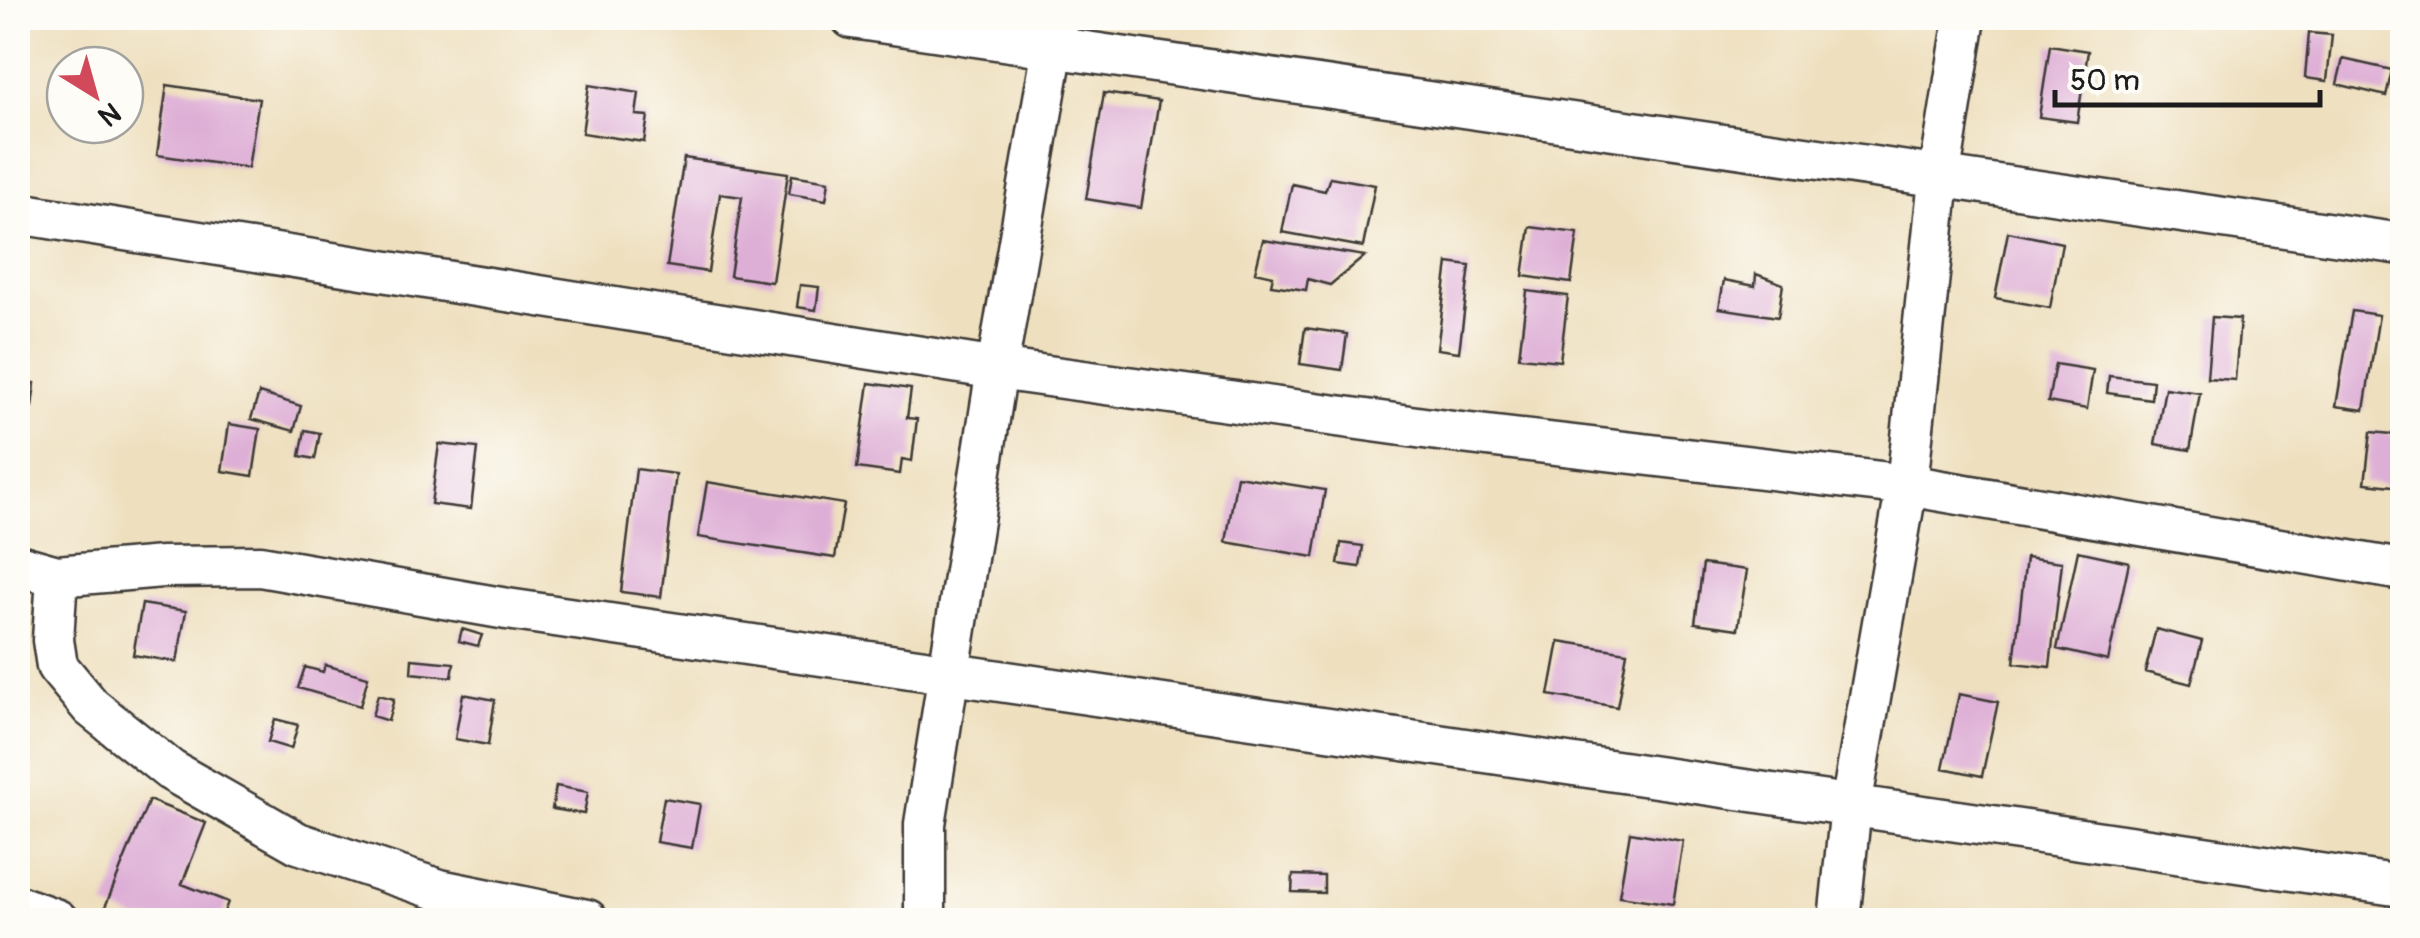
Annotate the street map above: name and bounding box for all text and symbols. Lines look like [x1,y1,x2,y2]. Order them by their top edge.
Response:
north arrow [45,45,145,145]
scale bar [2055,45,2320,107]
text: 50 m [2070,62,2140,99]
text: N [91,94,127,133]

